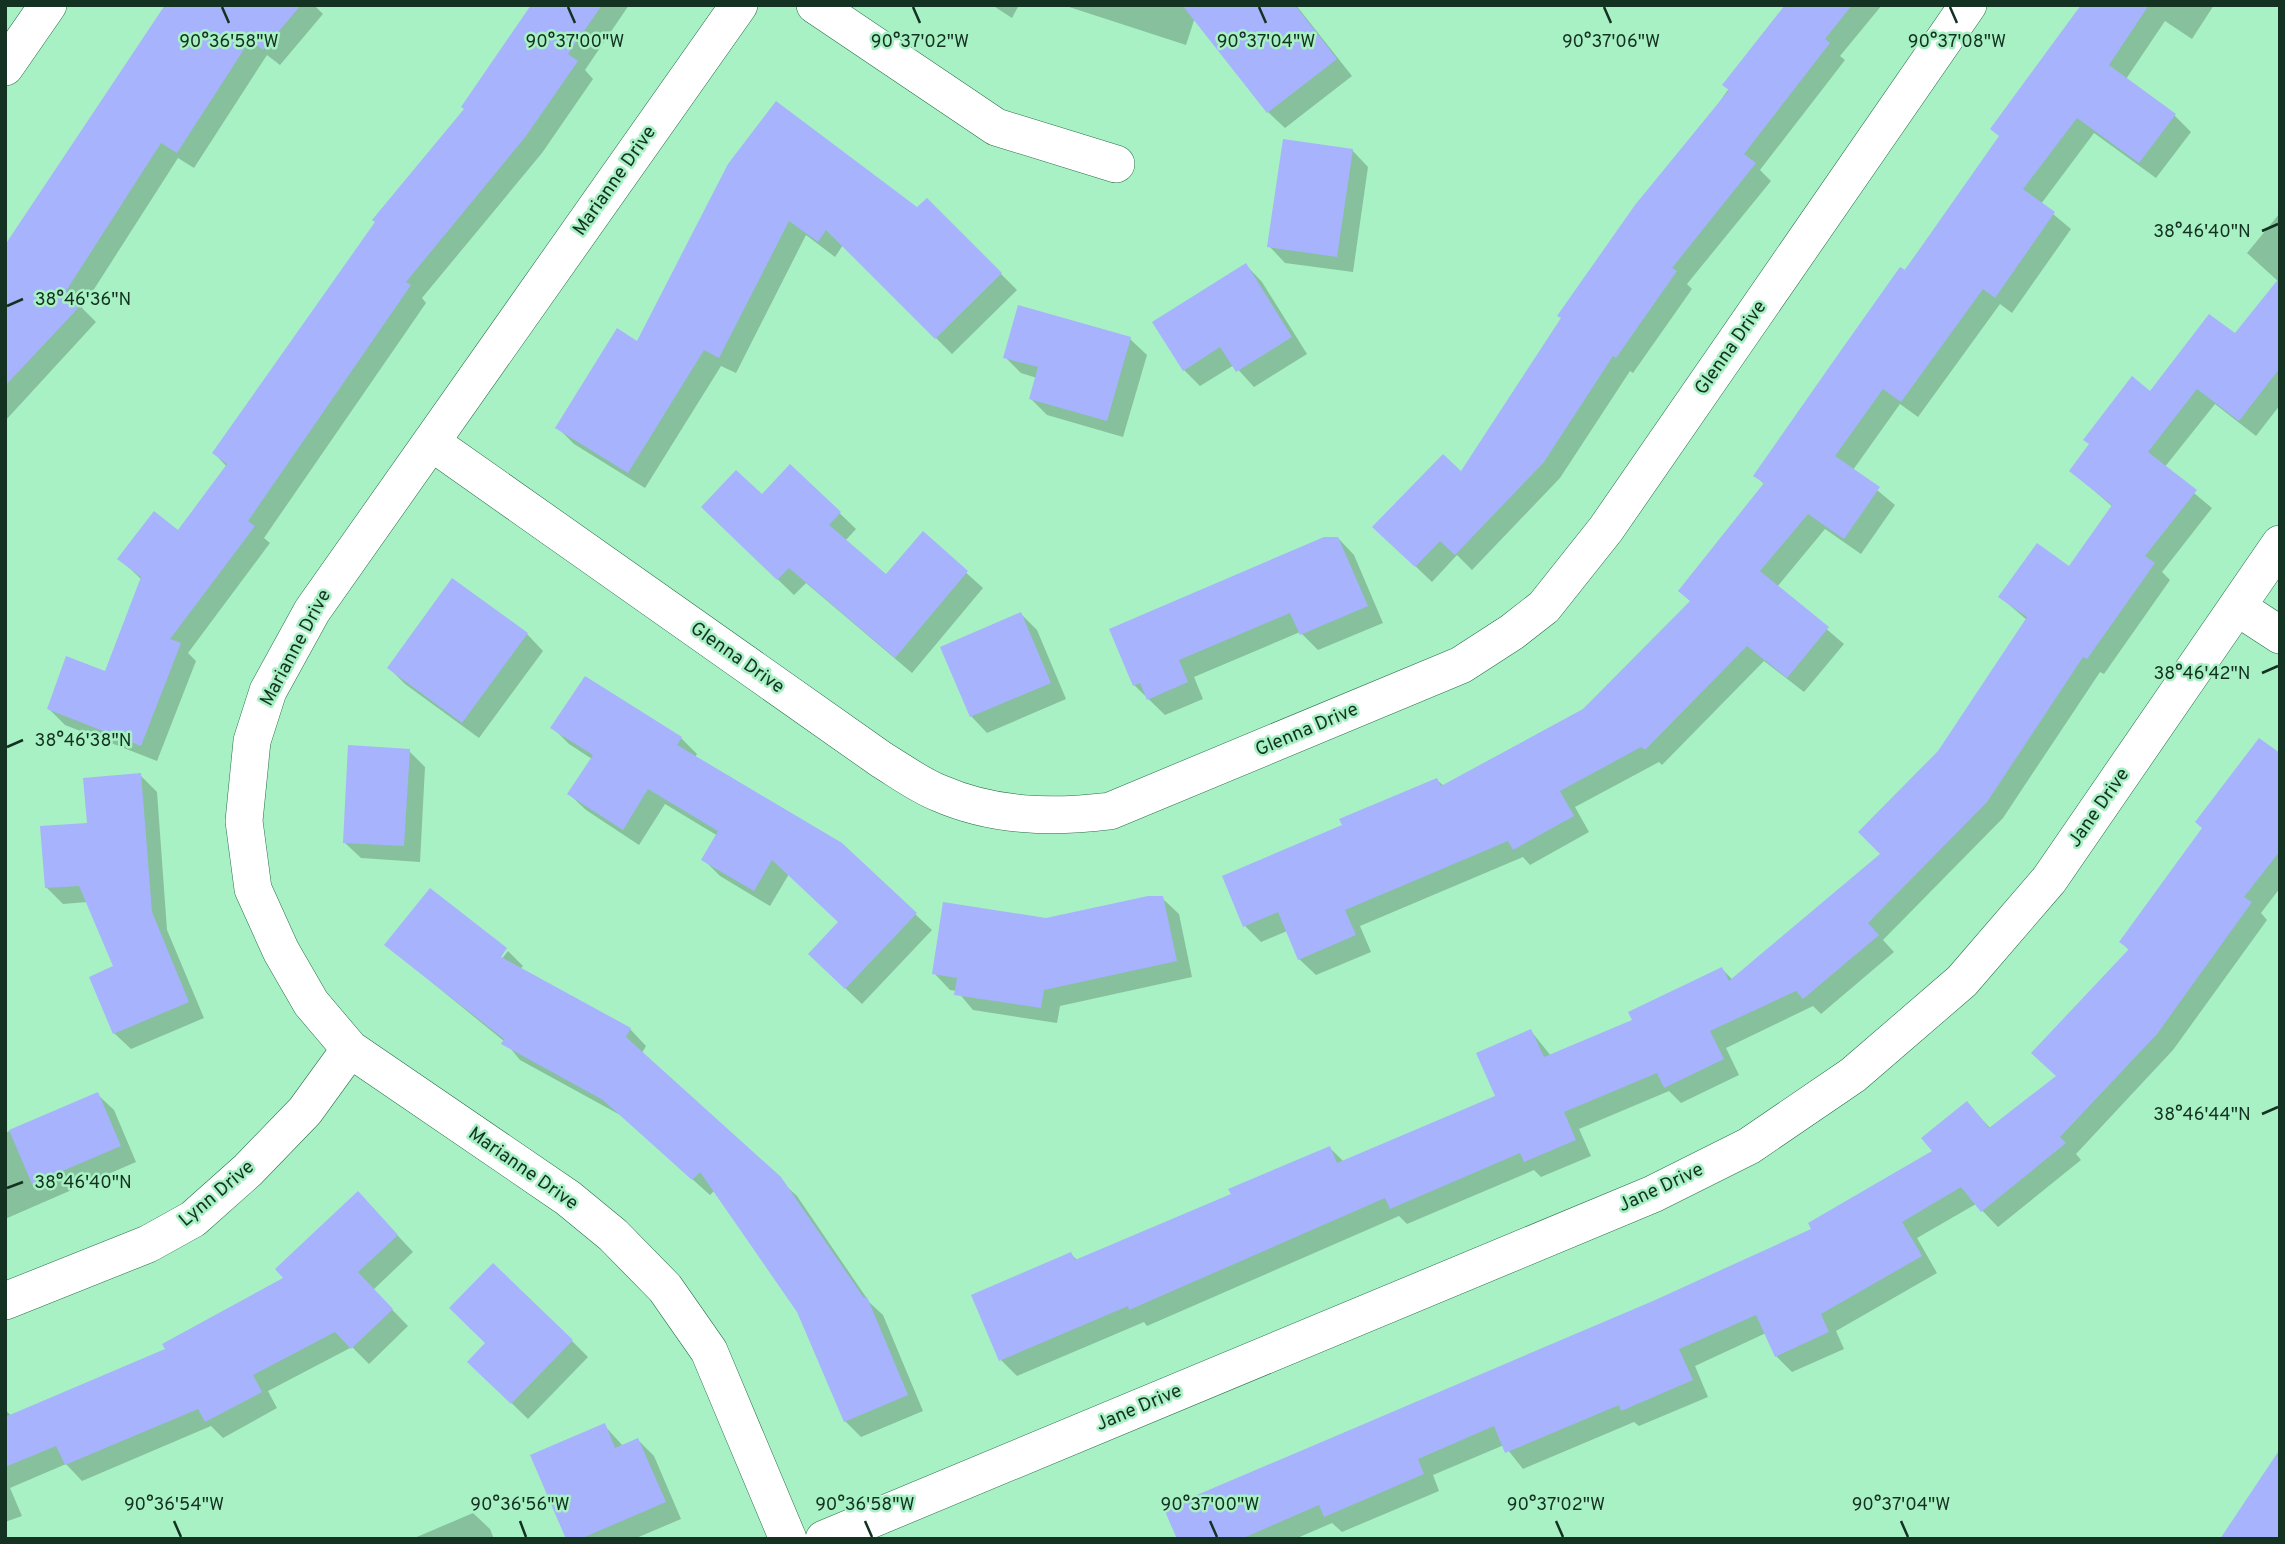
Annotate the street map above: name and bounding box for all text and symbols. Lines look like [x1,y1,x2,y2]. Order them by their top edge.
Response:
text: 90°36'58"W [179,31,279,54]
text: 90°37'00"W [526,31,624,54]
text: 90°37'02"W [871,31,969,54]
text: 90°37'04"W [1217,31,1315,54]
text: 90°37'06"W [1562,31,1660,54]
text: 90°37'08"W [1908,31,2006,54]
street label: Marianne Drive [568,121,662,241]
text: 38°46'40"N [2153,221,2251,244]
text: 38°46'36"N [35,289,131,312]
street label: Glenna Drive [1690,296,1772,400]
street label: Marianne Drive [255,585,337,711]
street label: Glenna Drive [685,617,789,699]
text: 38°46'42"N [2153,663,2251,686]
street label: Glenna Drive [1252,698,1362,762]
text: 38°46'38"N [35,730,131,753]
street label: Jane Drive [2063,764,2135,852]
text: 38°46'44"N [2153,1104,2251,1127]
street label: Marianne Drive [463,1122,583,1216]
street label: Lynn Drive [174,1155,260,1233]
street label: Jane Drive [1615,1158,1707,1218]
text: 38°46'40"N [34,1172,132,1195]
street label: Jane Drive [1092,1379,1186,1437]
text: 90°36'54"W [124,1494,224,1517]
text: 90°36'56"W [470,1494,570,1517]
text: 90°36'58"W [815,1494,915,1517]
text: 90°37'00"W [1161,1494,1259,1517]
text: 90°37'02"W [1507,1494,1605,1517]
text: 90°37'04"W [1852,1494,1950,1517]

